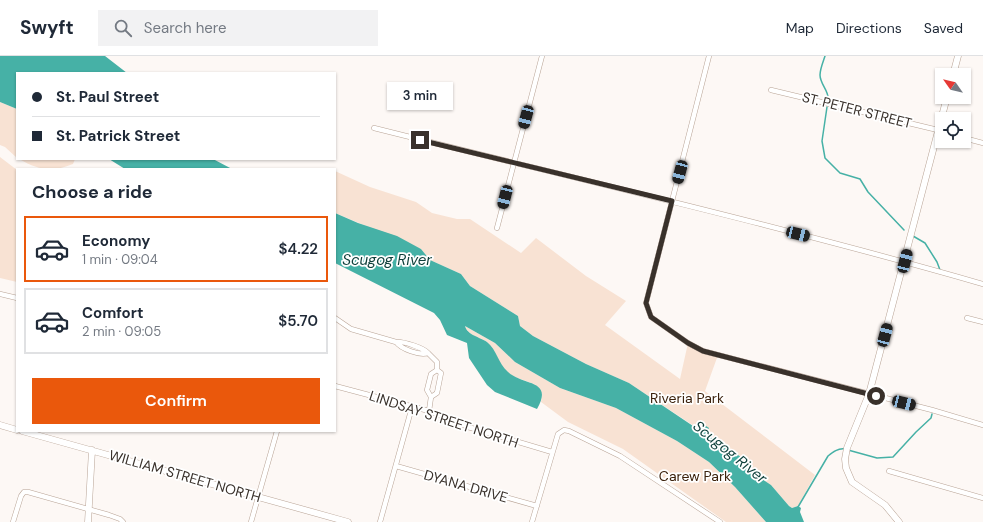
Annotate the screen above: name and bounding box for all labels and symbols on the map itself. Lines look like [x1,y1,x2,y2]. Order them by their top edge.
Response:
north arrow [935,68,971,104]
callout: 3 min [387,82,453,110]
street label: ST. PETER STREET [800,88,914,132]
car [517,104,535,130]
route end [411,131,429,149]
car [671,159,689,185]
car [496,184,514,210]
car [785,225,811,243]
car [896,248,914,274]
water label: Scugog River [342,250,432,270]
car [876,322,894,348]
street label: LINDSAY STREET NORTH [367,386,521,452]
route start [867,387,885,405]
park label: Riveria Park [650,389,724,407]
car [891,394,917,412]
water label: Scugog River [689,416,771,488]
street label: WILLIAM STREET NORTH [107,446,263,506]
street label: DYANA DRIVE [422,465,510,507]
park label: Carew Park [659,467,731,485]

